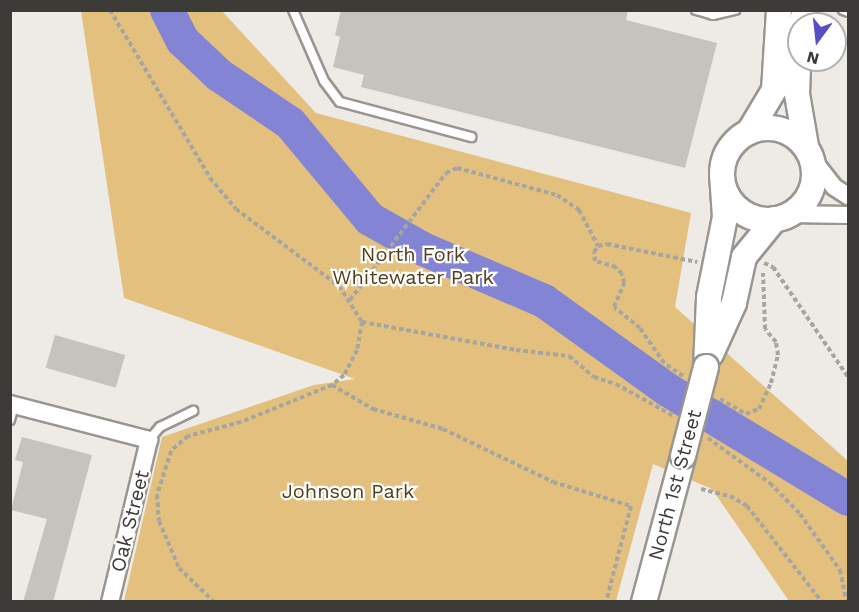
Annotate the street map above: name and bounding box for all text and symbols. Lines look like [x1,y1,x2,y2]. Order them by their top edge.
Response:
north arrow [787,12,847,72]
text: N [805,47,821,69]
park label: North Fork Whitewater Park [332,243,494,290]
street label: North 1st Street [643,407,707,563]
street label: Oak Street [106,467,154,575]
park label: Johnson Park [282,479,414,503]

